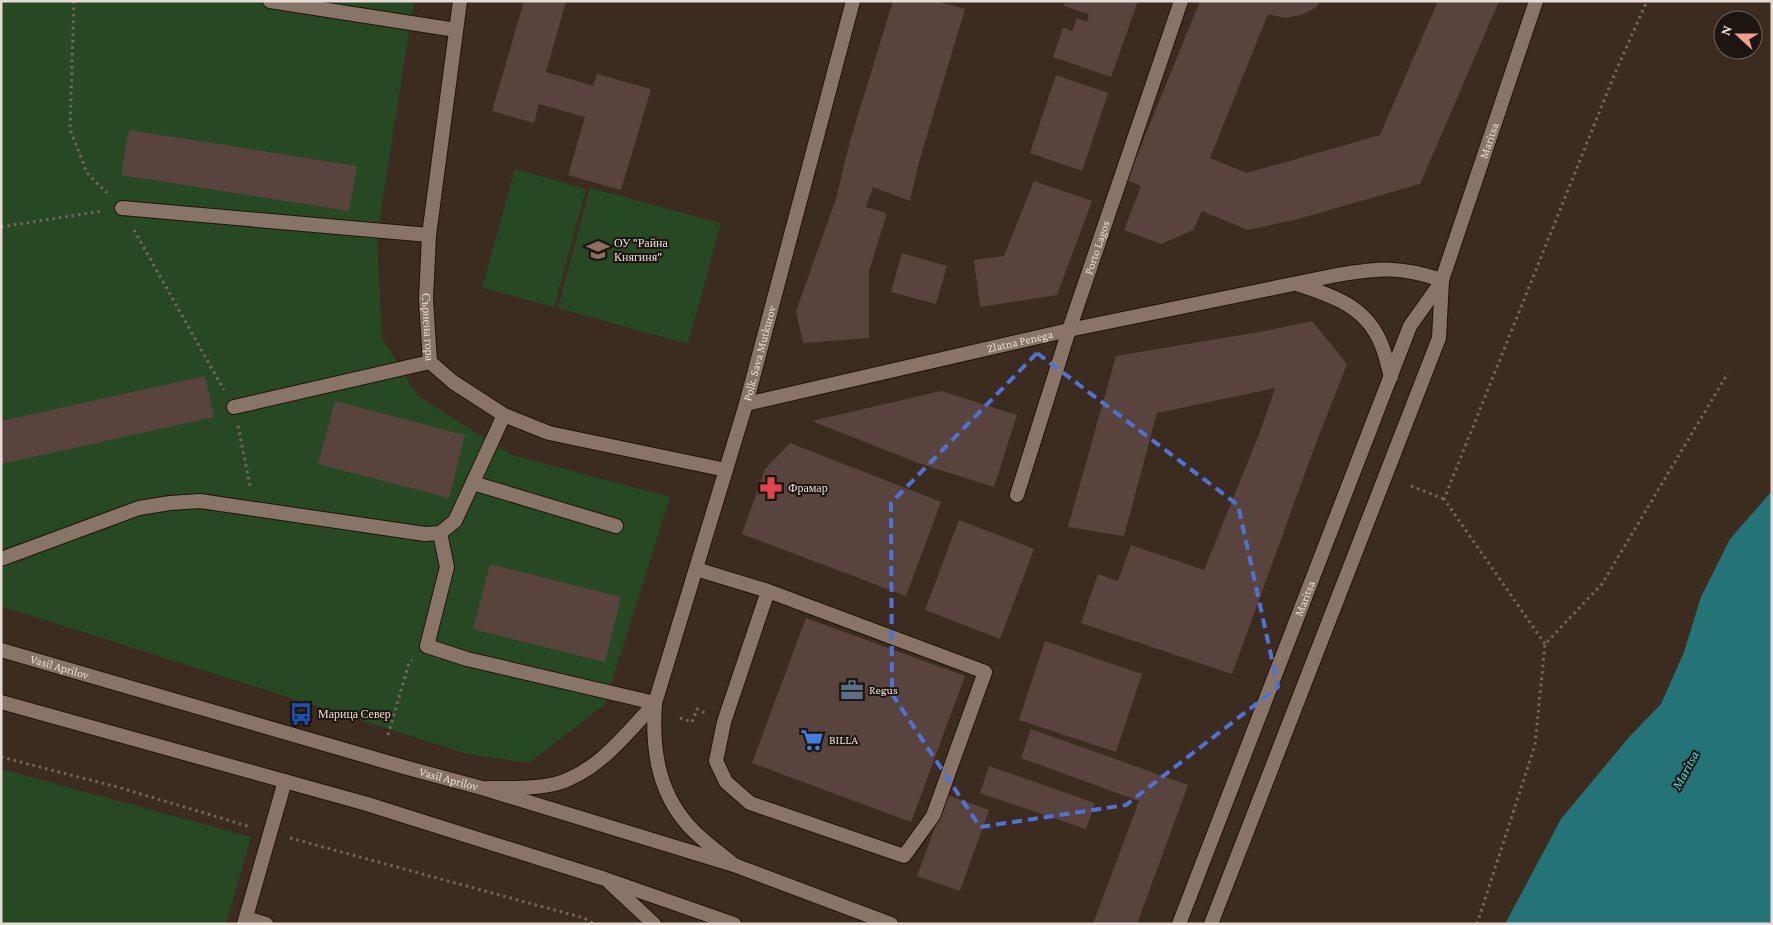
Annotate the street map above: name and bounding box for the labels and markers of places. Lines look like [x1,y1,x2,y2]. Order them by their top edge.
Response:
place label: ОУ "Райна Княгиня" [614,236,668,264]
school or university icon: ОУ "Райна Княгиня" [585,237,611,263]
pharmacy icon: Фрамар [758,475,784,501]
place label: Фрамар [788,481,828,495]
office icon: Regus [839,677,865,703]
place label: Regus [869,683,898,697]
bus stop icon: Марица Север [288,701,314,727]
place label: Марица Север [318,707,391,721]
supermarket icon: BILLA [799,727,825,753]
place label: BILLA [829,733,858,747]

